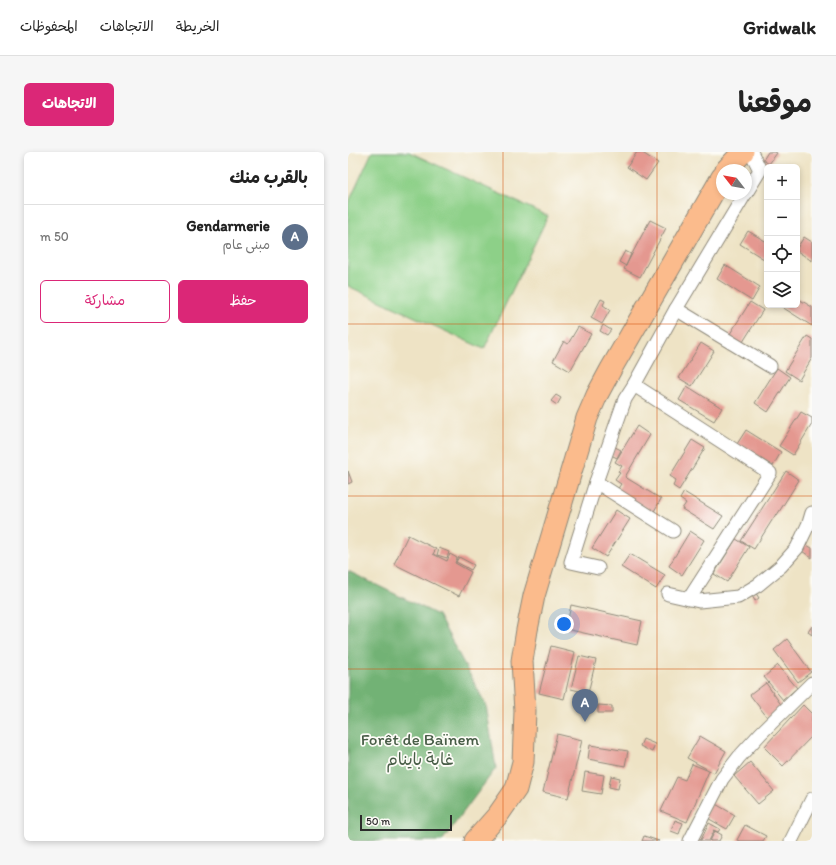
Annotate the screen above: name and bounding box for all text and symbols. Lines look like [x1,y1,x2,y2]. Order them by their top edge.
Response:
text: Gridwalk [743,16,816,39]
text: المحفوظات [20,18,78,35]
text: الاتجاهات [100,18,154,35]
text: الخريطة [176,18,219,35]
button: الاتجاهات [24,83,114,126]
text: موقعنا [738,85,812,119]
north arrow [716,164,752,200]
map controls [764,164,800,308]
button: + [764,164,800,200]
text: بالقرب منك [230,167,308,187]
button: − [764,200,800,236]
text: Gendarmerie [186,217,270,235]
text: 50 m [40,229,69,244]
text: A [291,229,299,244]
button: locate [764,236,800,272]
text: مبنى عام [223,237,270,252]
button: layers [764,272,800,308]
button: مشاركة [40,280,170,323]
button: حفظ [178,280,308,323]
your location [554,614,574,634]
pin: A [572,689,598,722]
park label: Forêt de Baïnem غابة باينام [361,729,480,773]
scale bar [360,813,452,832]
text: 50 m [366,815,390,828]

